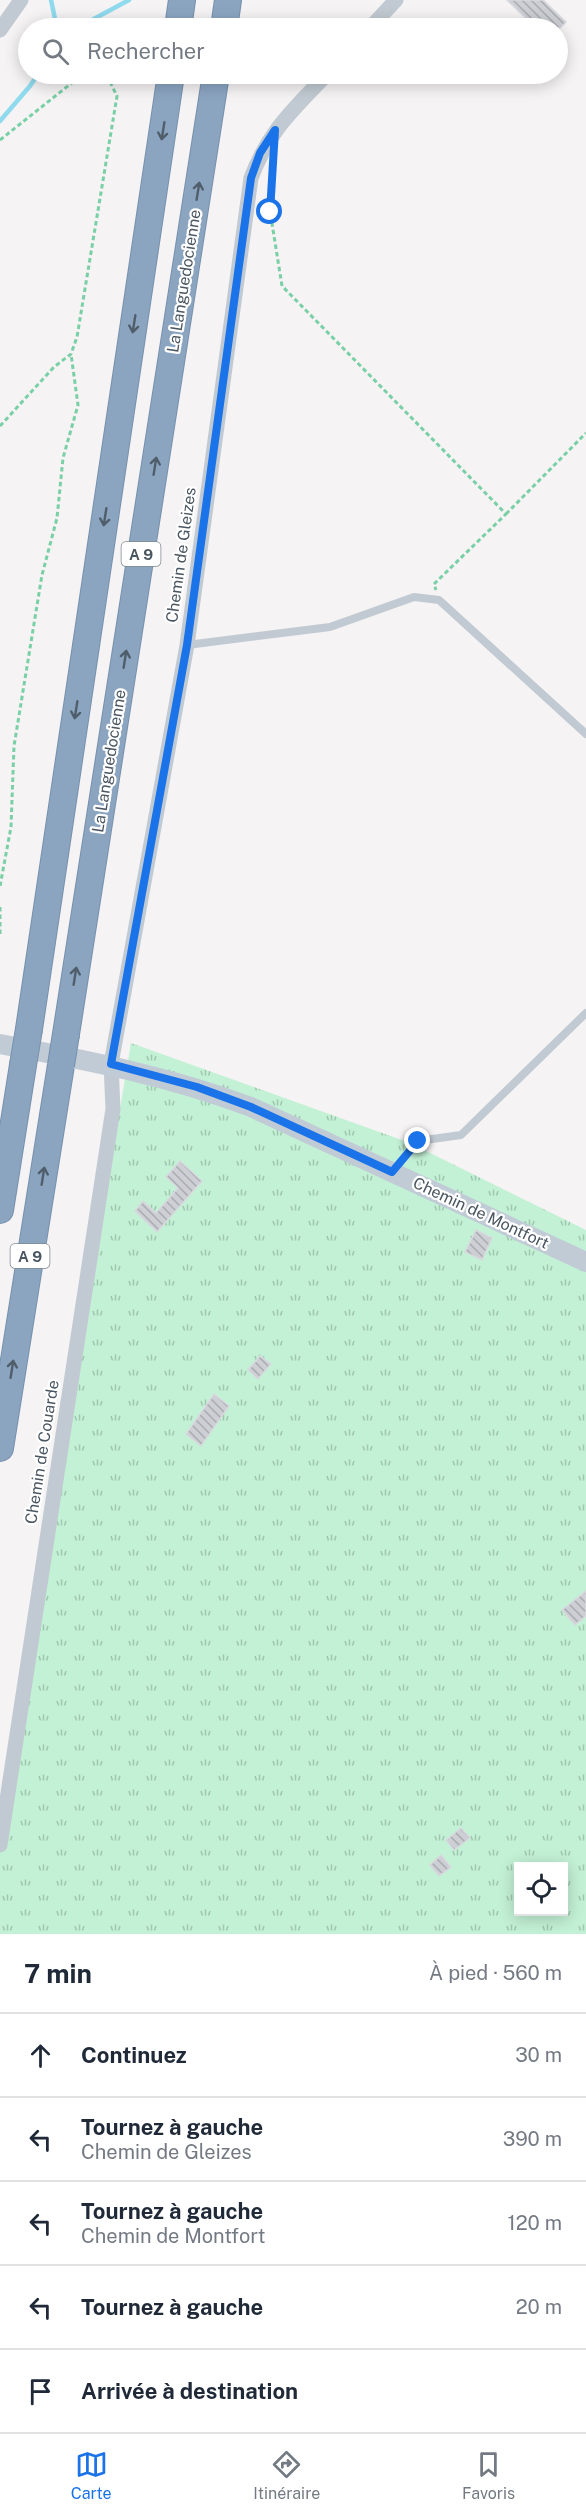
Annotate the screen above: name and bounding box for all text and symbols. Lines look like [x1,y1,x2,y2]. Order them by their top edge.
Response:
search box [18,18,568,84]
icon: search [39,35,72,68]
text: Rechercher [87,38,205,64]
one-way arrow [157,121,168,141]
one-way arrow [193,181,204,201]
route start [256,198,282,224]
street label: La Languedocienne [163,208,205,354]
one-way arrow [128,314,139,334]
one-way arrow [150,457,161,477]
street label: Chemin de Gleizes [162,486,200,624]
one-way arrow [100,507,111,526]
road number: A 9 [122,542,160,566]
one-way arrow [120,650,131,669]
street label: La Languedocienne [88,688,130,834]
one-way arrow [71,700,82,719]
one-way arrow [70,967,81,986]
route end [404,1127,430,1153]
one-way arrow [38,1167,49,1187]
street label: Chemin de Montfort [410,1173,552,1253]
road number: A 9 [10,1244,50,1268]
one-way arrow [7,1360,18,1379]
street label: Chemin de Couarde [21,1379,63,1525]
map controls [514,1862,568,1916]
button: locate [514,1862,568,1916]
text: 7 min [24,1958,92,1989]
text: À pied · 560 m [429,1961,562,1985]
icon: ahead [24,2039,57,2072]
text: Continuez [81,2042,187,2068]
text: 30 m [515,2043,562,2067]
text: Tournez à gauche [81,2114,263,2140]
icon: left [24,2123,57,2156]
text: 390 m [503,2127,562,2151]
text: Chemin de Gleizes [81,2140,252,2164]
text: Tournez à gauche [81,2198,263,2224]
icon: left [24,2207,57,2240]
text: 120 m [508,2211,562,2235]
text: Chemin de Montfort [81,2224,266,2248]
icon: left [24,2291,57,2324]
text: Tournez à gauche [81,2294,263,2320]
text: 20 m [516,2295,562,2319]
icon: arrive [24,2375,57,2408]
text: Arrivée à destination [81,2378,298,2404]
tab: Carte [71,2448,112,2503]
tab: Itinéraire [253,2448,320,2503]
tab: Favoris [462,2448,515,2503]

